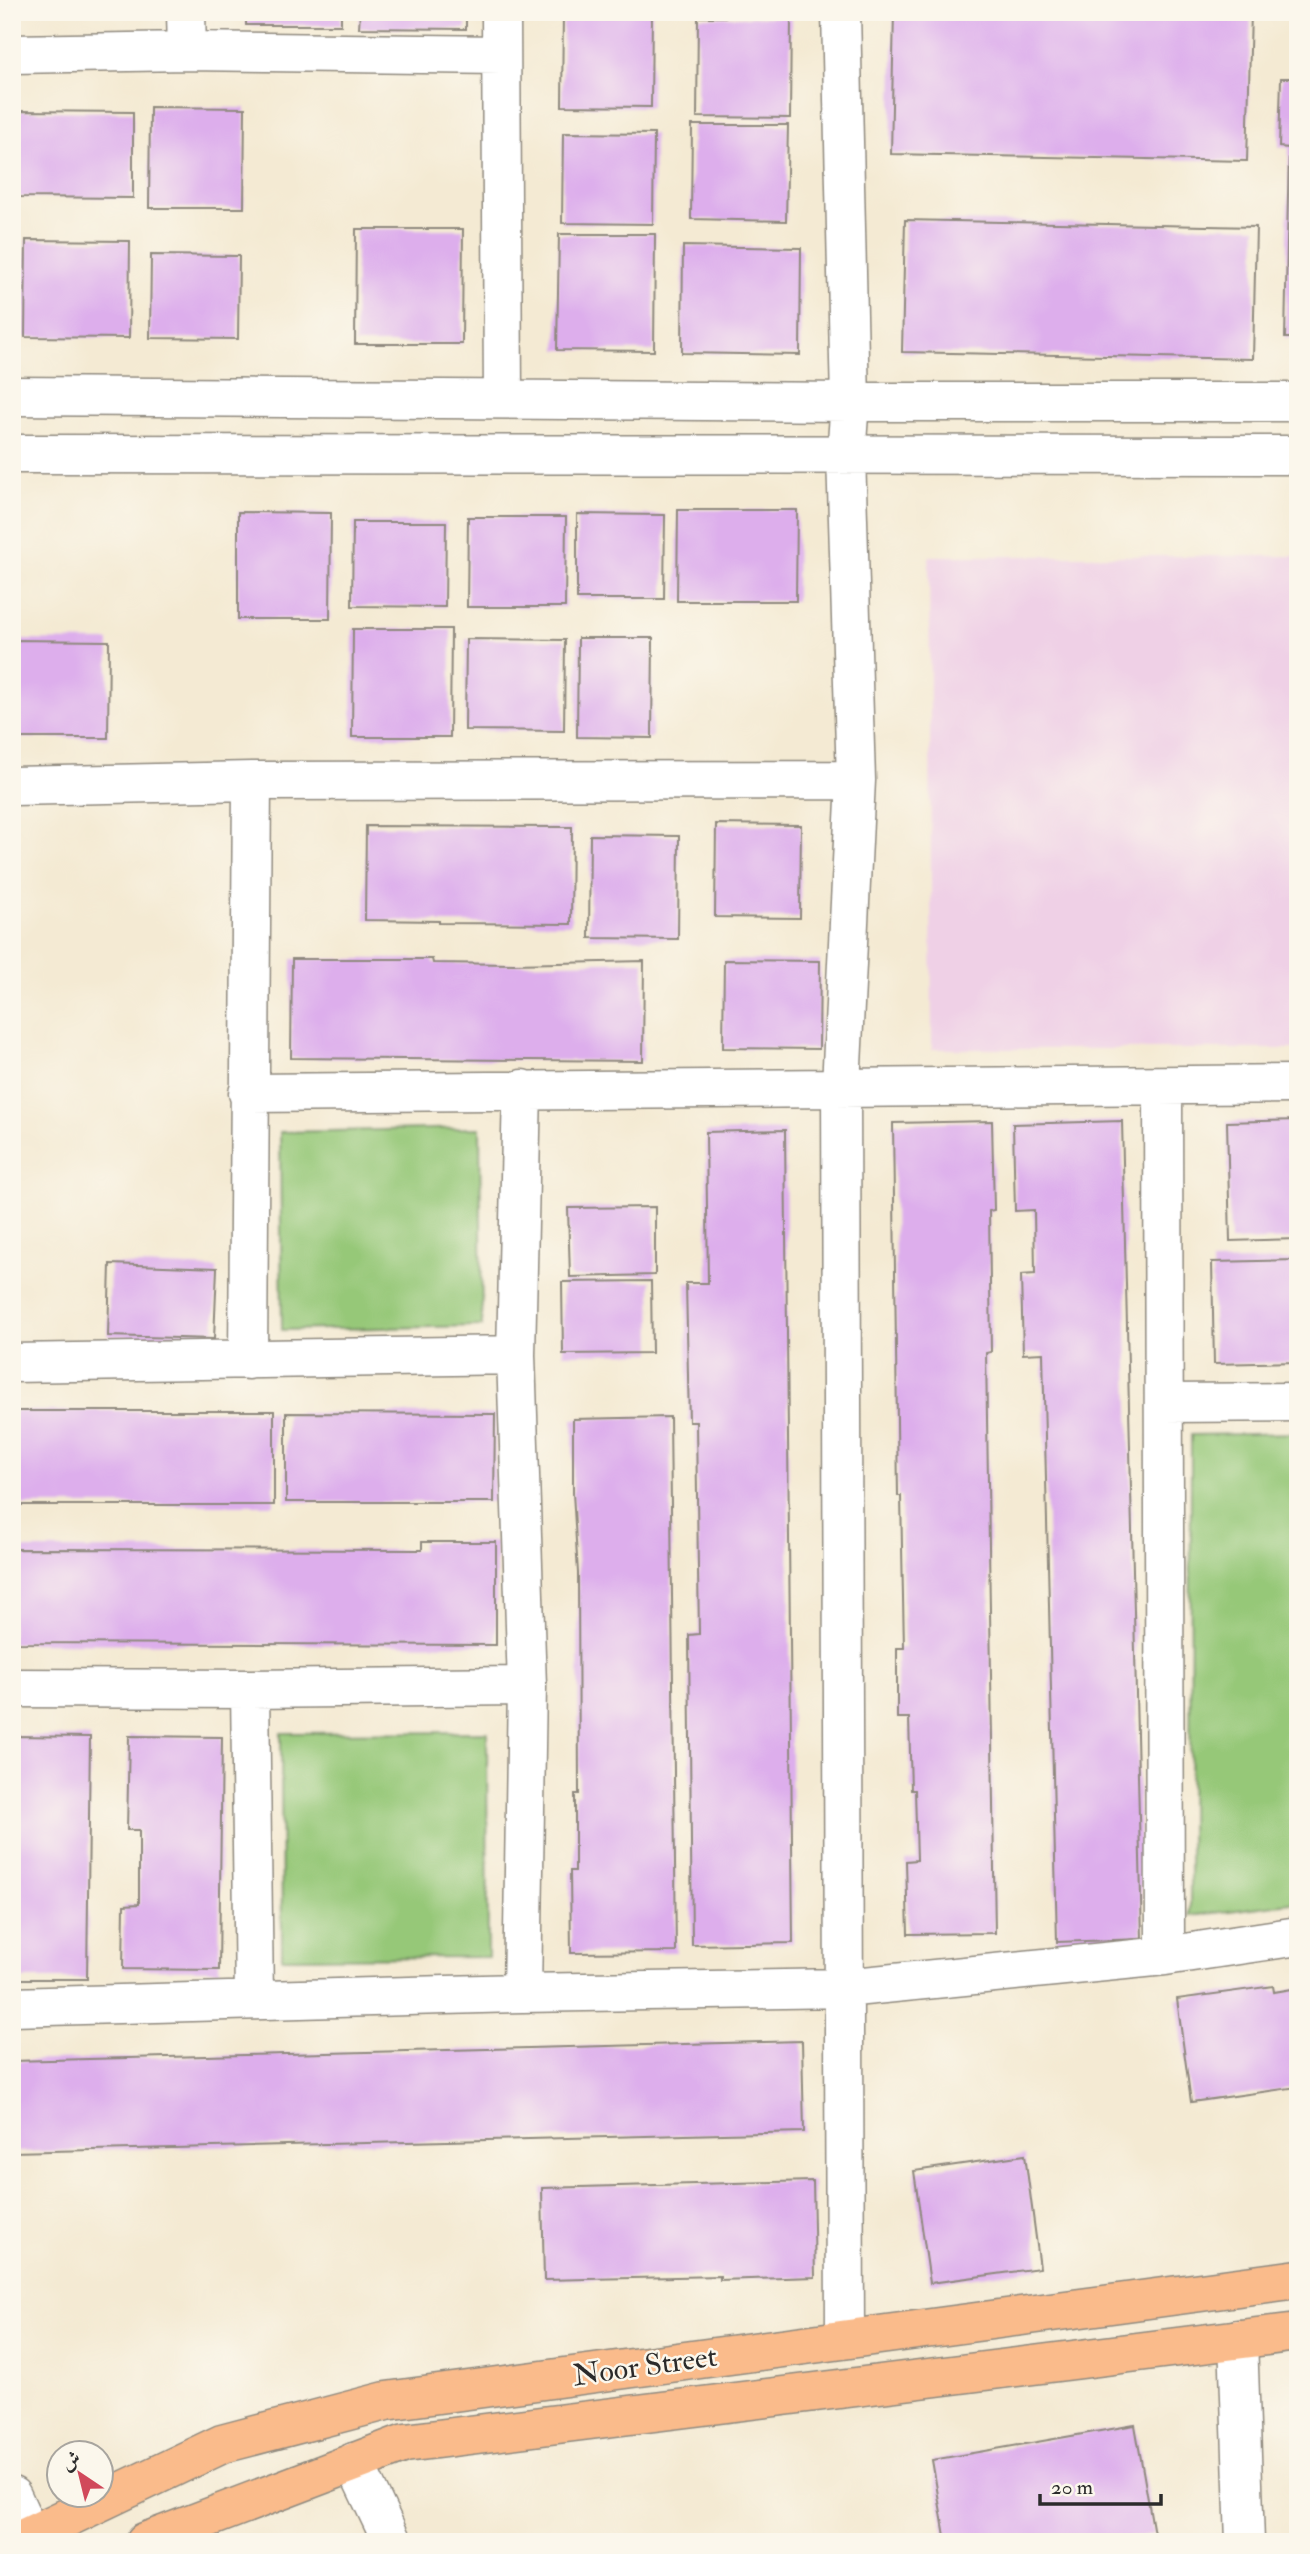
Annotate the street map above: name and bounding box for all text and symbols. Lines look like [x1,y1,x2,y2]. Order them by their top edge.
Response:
street label: Noor Street [571,2338,720,2394]
north arrow [46,2438,116,2508]
text: ش [56,2446,85,2476]
scale bar [1040,2463,1161,2507]
text: 20 m [1051,2474,1093,2501]

